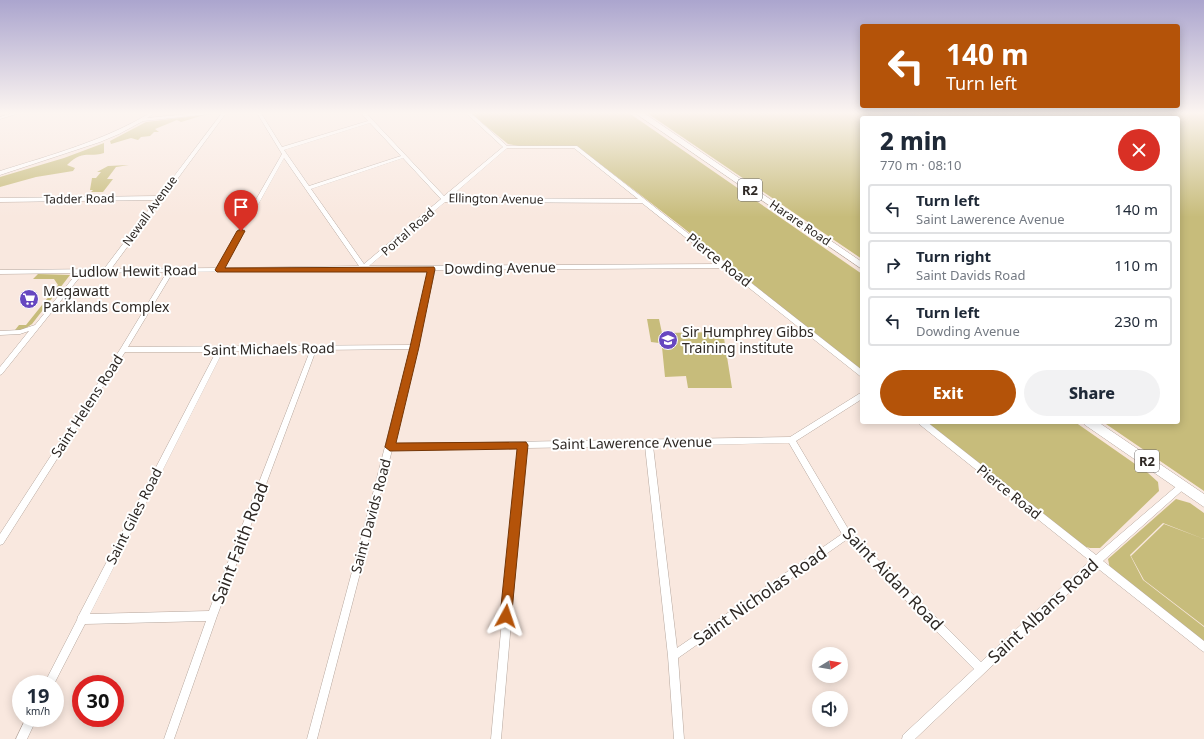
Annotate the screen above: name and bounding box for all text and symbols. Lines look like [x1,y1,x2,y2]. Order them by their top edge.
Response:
text: 140 m [946,35,1029,73]
icon: left [880,40,932,92]
text: Turn left [946,71,1017,95]
text: 2 min [880,124,947,157]
button: close [1118,129,1160,171]
text: 770 m · 08:10 [880,156,961,174]
street label: Newall Avenue [118,172,181,249]
road number: R2 [738,179,762,201]
street label: Tadder Road [43,189,115,208]
street label: Ellington Avenue [448,189,544,208]
pin [224,190,258,231]
text: Turn left [916,190,980,210]
icon: arrive [230,196,252,218]
street label: Harare Road [766,196,834,249]
icon: left [882,198,904,220]
text: 140 m [1114,199,1158,219]
street label: Portal Road [377,204,438,260]
text: Saint Lawerence Avenue [916,210,1065,228]
street label: Pierce Road [683,228,756,291]
text: Turn right [916,246,991,266]
icon: right [882,254,904,276]
text: 110 m [1114,255,1158,275]
street label: Dowding Avenue [444,257,556,278]
street label: Ludlow Hewit Road [71,260,197,281]
text: Saint Davids Road [916,266,1025,284]
place label: Megawatt Parklands Complex [43,281,170,316]
supermarket icon: Megawatt Parklands Complex [18,288,40,310]
text: Turn left [916,302,980,322]
icon: left [882,310,904,332]
text: 230 m [1114,311,1158,331]
place label: Sir Humphrey Gibbs Training institute [682,322,814,357]
text: Dowding Avenue [916,322,1020,340]
school or university icon: Sir Humphrey Gibbs Training institute [657,329,679,351]
street label: Saint Michaels Road [203,338,335,359]
street label: Saint Helens Road [46,351,127,461]
button: Exit [880,370,1016,416]
button: Share [1024,370,1160,416]
street label: Saint Lawerence Avenue [552,432,712,453]
road number: R2 [1135,450,1159,472]
street label: Saint Davids Road [346,456,395,575]
street label: Pierce Road [973,460,1045,523]
street label: Saint Giles Road [101,464,166,567]
street label: Saint Faith Road [206,478,273,607]
street label: Saint Aidan Road [838,522,949,635]
street label: Saint Nicholas Road [688,541,831,650]
street label: Saint Albans Road [982,553,1103,668]
position arrow [485,595,527,637]
north arrow [812,647,848,683]
map controls [812,647,848,727]
speed limit sign: 30 [72,675,124,727]
text: 19 [27,682,49,709]
button: sound [812,691,848,727]
text: km/h [26,704,50,718]

